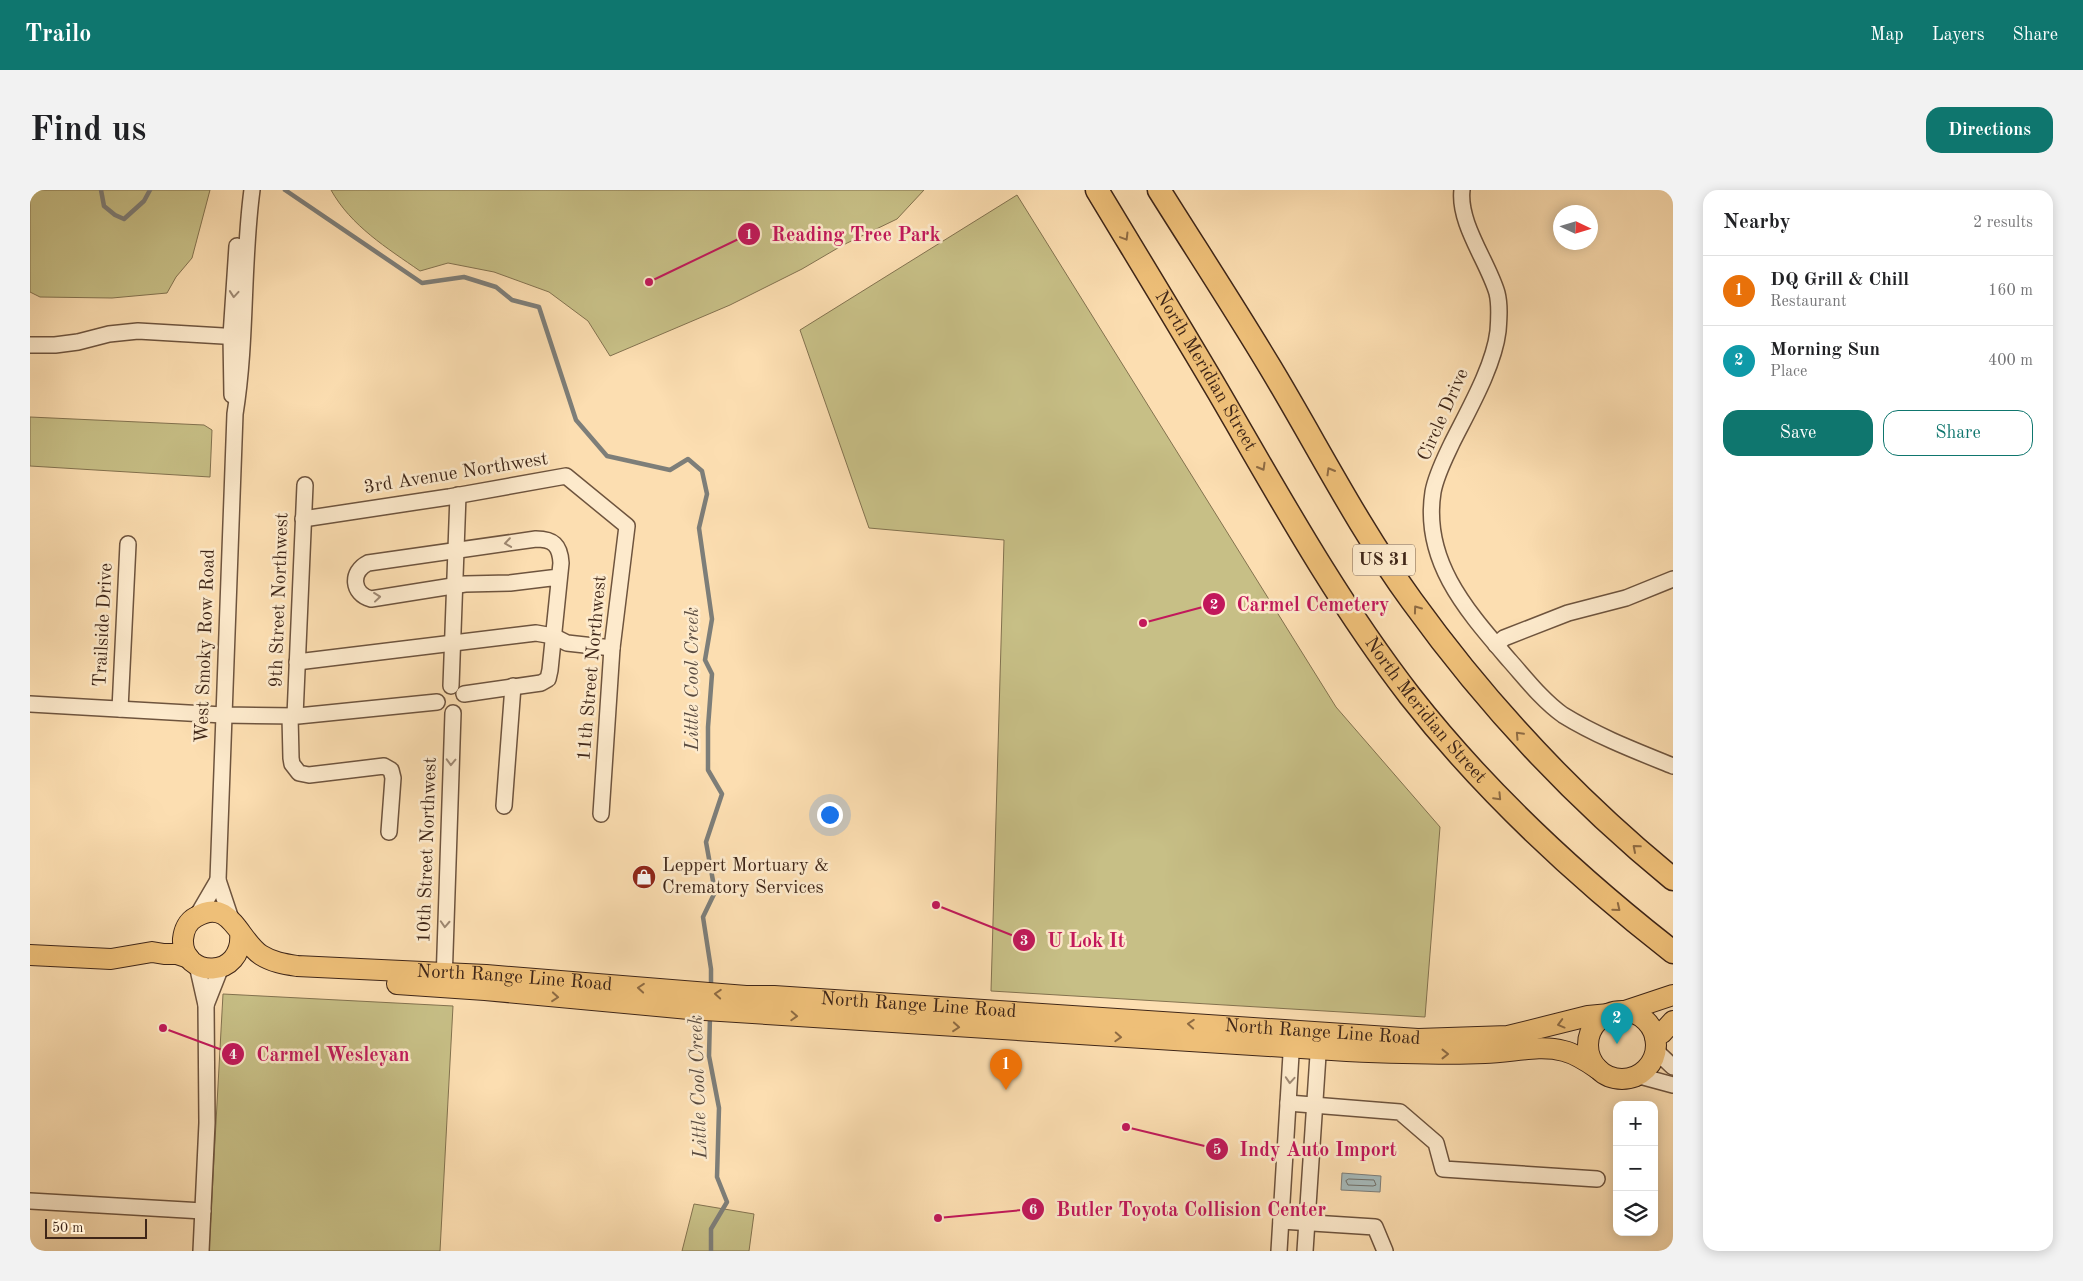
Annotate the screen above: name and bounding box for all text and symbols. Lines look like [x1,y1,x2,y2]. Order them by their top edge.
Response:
text: Trailo [25,23,91,47]
text: Map [1870,26,1904,44]
text: Layers [1932,26,1984,44]
text: Share [2012,26,2058,44]
button: Directions [1926,107,2053,153]
text: Find us [30,113,146,148]
north arrow [1553,205,1598,250]
text: Nearby [1723,212,1791,233]
text: 2 results [1973,215,2033,231]
callout: Reading Tree Park [737,217,951,252]
text: Reading Tree Park [771,226,941,246]
text: 1 [745,228,753,243]
one-way arrow [1119,231,1129,240]
text: DQ Grill & Chill [1770,271,1909,290]
text: 1 [1734,283,1744,299]
text: 160 m [1988,283,2033,299]
street label: North Meridian Street [1151,288,1260,454]
one-way arrow [228,290,239,298]
text: Restaurant [1770,294,1847,310]
text: Morning Sun [1770,341,1880,360]
text: 2 [1734,353,1744,369]
text: 400 m [1988,353,2033,369]
text: Place [1770,364,1807,380]
street label: Circle Drive [1415,366,1473,464]
button: Save [1723,410,1873,456]
button: Share [1883,410,2033,456]
street label: 3rd Avenue Northwest [363,450,549,498]
one-way arrow [1255,461,1265,470]
one-way arrow [1327,468,1337,477]
street label: 9th Street Northwest [267,512,293,688]
one-way arrow [504,537,512,548]
road number: US 31 [1353,544,1415,576]
street label: West Smoky Row Road [193,549,219,743]
street label: Trailside Drive [91,563,117,687]
street label: 11th Street Northwest [575,574,611,762]
callout: Carmel Cemetery [1202,586,1400,621]
one-way arrow [373,592,381,603]
text: Carmel Cemetery [1236,596,1390,616]
text: 2 [1210,598,1218,613]
one-way arrow [1414,605,1423,615]
water label: Little Cool Creek [683,607,703,752]
street label: North Meridian Street [1361,634,1490,787]
one-way arrow [1516,731,1525,740]
street label: 10th Street Northwest [415,757,441,943]
one-way arrow [446,758,457,766]
one-way arrow [1493,791,1502,800]
your location [817,802,843,828]
one-way arrow [1632,844,1641,853]
place label: Leppert Mortuary & Crematory Services [662,857,829,898]
shop icon: Leppert Mortuary & Crematory Services [631,864,657,890]
one-way arrow [1611,902,1620,910]
one-way arrow [439,921,450,929]
callout: U Lok It [1012,922,1135,957]
text: U Lok It [1047,932,1125,952]
text: 3 [1020,934,1028,949]
street label: North Range Line Road [416,962,613,995]
one-way arrow [637,982,645,993]
one-way arrow [714,989,722,1000]
street label: North Range Line Road [820,990,1017,1022]
one-way arrow [552,991,560,1002]
pin: 2 [1601,1003,1633,1044]
one-way arrow [790,1010,798,1021]
water label: Little Cool Creek [686,1014,712,1160]
street label: North Range Line Road [1224,1017,1421,1049]
one-way arrow [1557,1018,1566,1028]
one-way arrow [1187,1019,1195,1030]
one-way arrow [952,1021,960,1032]
one-way arrow [1114,1032,1122,1043]
callout: Carmel Wesleyan [221,1036,419,1071]
text: Carmel Wesleyan [256,1046,410,1066]
text: 4 [229,1048,237,1063]
pin: 1 [990,1049,1022,1090]
one-way arrow [1442,1049,1449,1059]
one-way arrow [1284,1076,1295,1084]
map controls [1613,1101,1658,1236]
button: + [1613,1101,1658,1146]
callout: Indy Auto Import [1205,1132,1407,1167]
text: Indy Auto Import [1239,1141,1397,1161]
text: 5 [1213,1143,1221,1158]
button: − [1613,1146,1658,1191]
button: layers [1613,1191,1658,1236]
callout: Butler Toyota Collision Center [1021,1192,1336,1227]
text: Butler Toyota Collision Center [1056,1201,1326,1221]
text: 6 [1029,1203,1038,1218]
scale bar [45,1216,148,1239]
text: 50 m [52,1221,83,1235]

